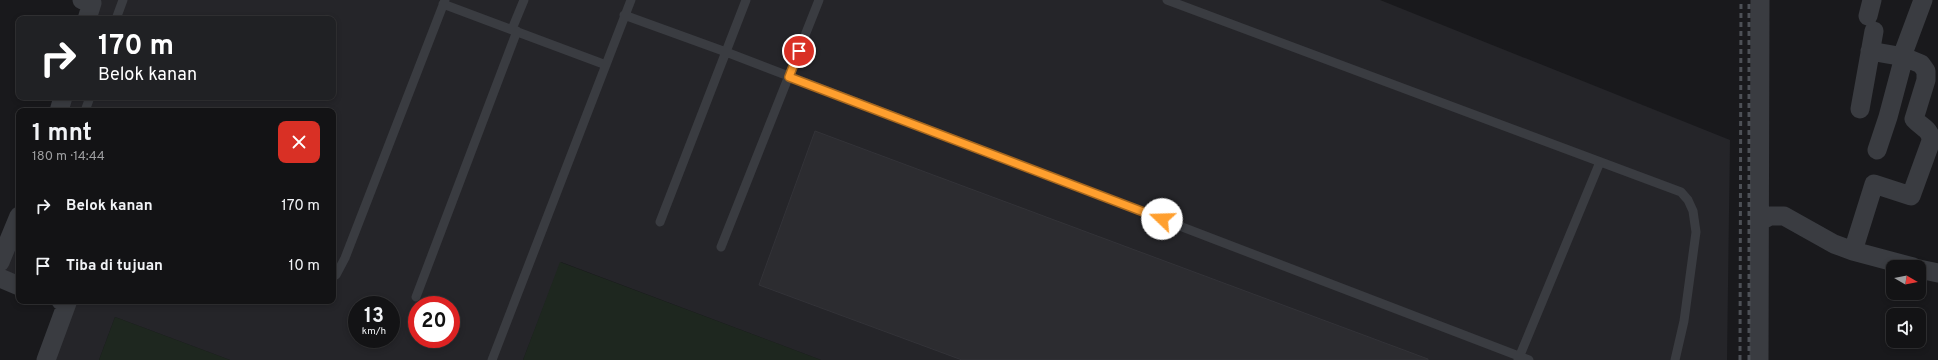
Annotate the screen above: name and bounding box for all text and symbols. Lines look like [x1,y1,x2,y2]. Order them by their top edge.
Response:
text: 170 m [98,29,174,65]
icon: right [32,32,84,84]
pin [782,34,816,68]
icon: arrive [788,40,810,62]
text: Belok kanan [98,64,197,87]
text: 1 mnt [32,119,92,149]
button: close [278,121,320,163]
text: 180 m · 14:44 [32,149,105,165]
icon: right [32,195,54,217]
text: Belok kanan [66,197,153,216]
text: 170 m [281,197,320,216]
position arrow [1141,198,1183,240]
icon: arrive [32,255,54,277]
text: Tiba di tujuan [66,257,163,276]
text: 10 m [289,257,320,276]
north arrow [1886,260,1926,300]
map controls [1886,260,1926,348]
speed limit sign: 20 [408,296,460,348]
text: 13 [364,304,384,330]
button: sound [1886,308,1926,348]
text: km/h [362,325,386,338]

